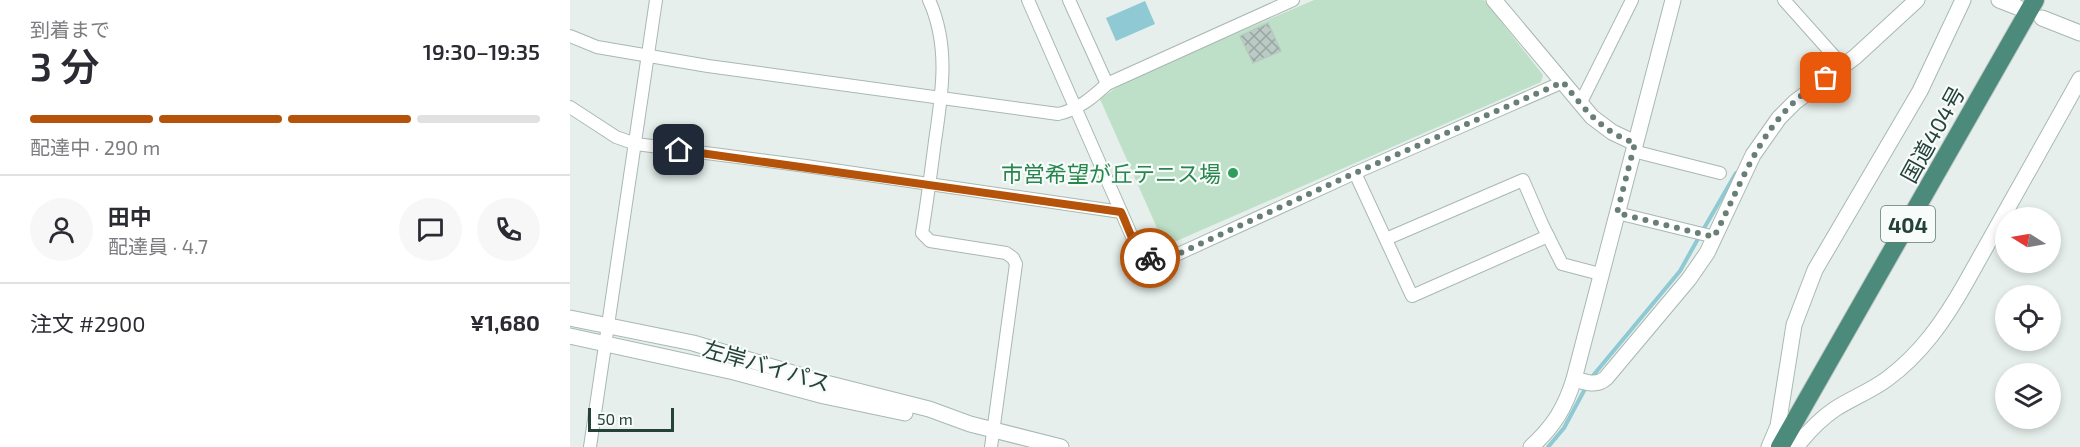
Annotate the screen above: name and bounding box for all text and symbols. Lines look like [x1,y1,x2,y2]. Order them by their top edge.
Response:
text: 到着まで [30,17,110,41]
text: 19:30–19:35 [423,38,540,64]
text: 3 分 [30,42,99,89]
pin [1800,52,1851,103]
icon: bag [1809,61,1842,94]
street label: 国道404号 [1895,81,1969,187]
pin [653,124,704,175]
icon: home [662,133,695,166]
text: 配達中 · 290 m [30,135,160,159]
place label: 市営希望が丘テニス場 [1001,160,1221,186]
marker: 市営希望が丘テニス場 [1226,166,1240,180]
button: person [30,198,93,261]
button: chat [399,198,462,261]
button: phone [477,198,540,261]
text: 田中 [108,203,152,229]
road number: 404 [1881,206,1935,242]
north arrow [1995,207,2061,273]
map controls [1995,207,2061,429]
courier [1120,228,1180,288]
text: 配達員 · 4.7 [108,234,208,258]
icon: bike [1134,242,1167,275]
button: locate [1995,285,2061,351]
text: ¥1,680 [470,309,540,335]
text: 注文 #2900 [30,310,145,336]
street label: 左岸バイパス [700,334,834,396]
button: layers [1995,363,2061,429]
scale bar [588,405,674,432]
text: 50 m [597,409,633,428]

